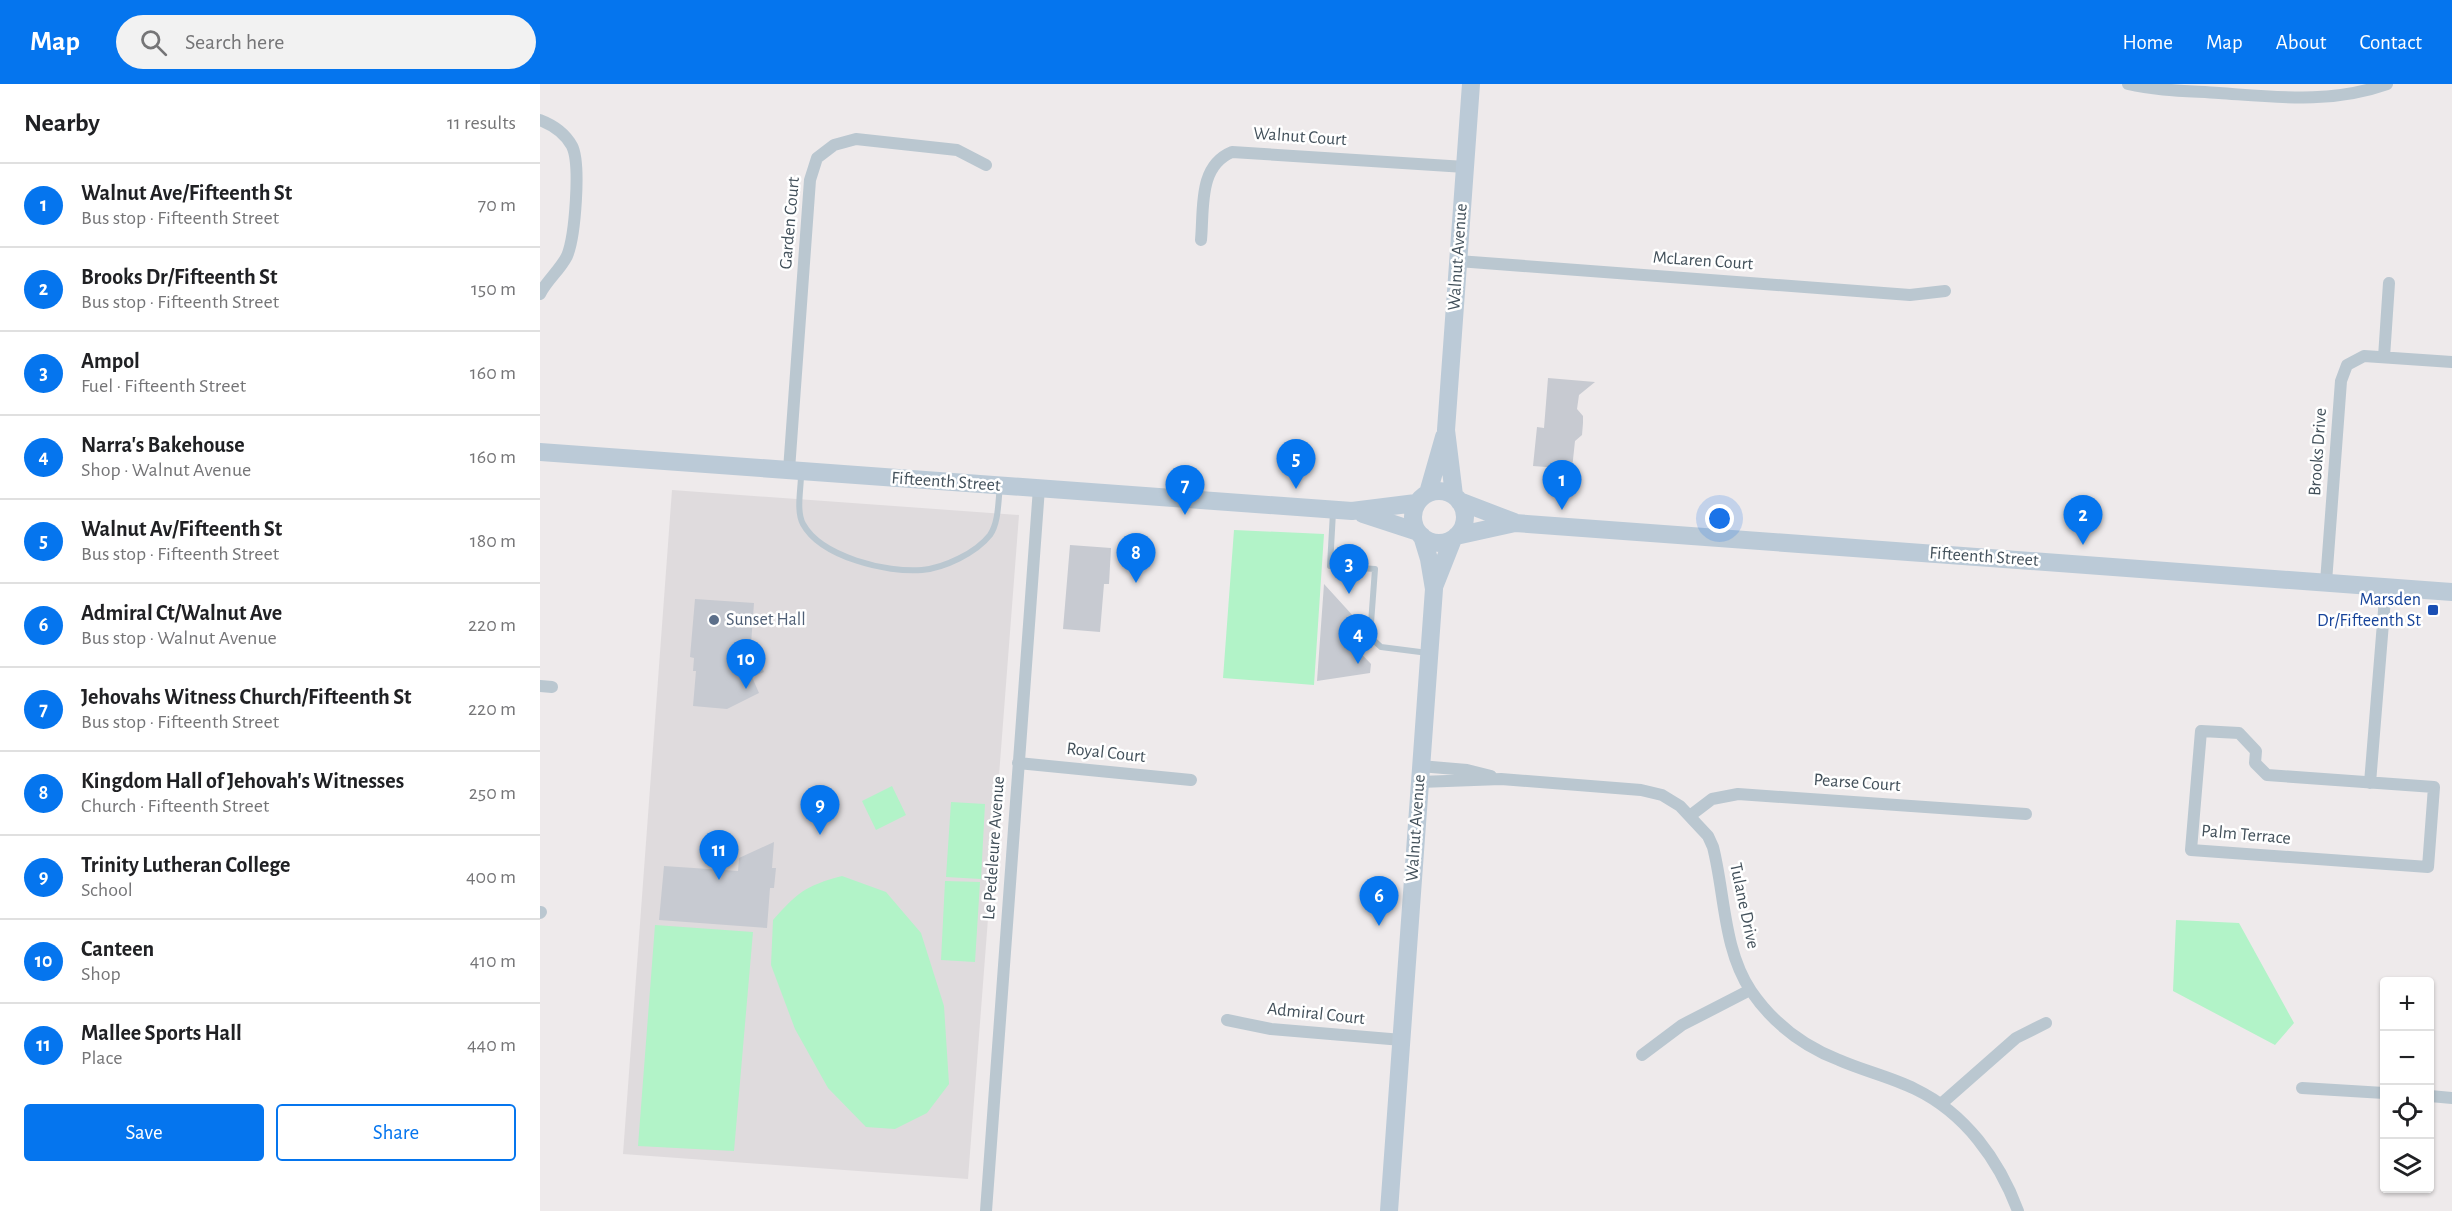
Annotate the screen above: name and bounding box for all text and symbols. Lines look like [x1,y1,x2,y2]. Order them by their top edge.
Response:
search box [116,15,536,69]
icon: search [137,26,170,59]
text: Map [30,28,80,56]
text: Search here [185,31,284,53]
text: Home [2122,32,2173,53]
text: Map [2206,32,2243,53]
text: About [2276,32,2326,53]
text: Contact [2359,32,2422,53]
text: Nearby [24,110,100,136]
text: 11 results [447,113,516,133]
street label: Walnut Court [1253,125,1347,149]
street label: Garden Court [777,176,803,270]
text: Walnut Ave/Fifteenth St [81,182,292,204]
text: 1 [40,195,47,215]
text: 70 m [478,195,516,215]
street label: Walnut Avenue [1445,203,1471,311]
text: Bus stop · Fifteenth Street [81,208,279,228]
street label: McLaren Court [1652,249,1754,274]
text: Brooks Dr/Fifteenth St [81,266,277,288]
text: 2 [39,279,48,299]
text: 150 m [471,279,516,299]
text: Bus stop · Fifteenth Street [81,292,279,312]
text: Ampol [81,350,140,372]
text: 3 [39,363,48,383]
text: 160 m [470,363,516,383]
text: Fuel · Fifteenth Street [81,376,246,396]
street label: Brooks Drive [2306,407,2330,497]
text: Narra's Bakehouse [81,434,245,456]
pin: 5 [1276,440,1316,489]
text: 4 [38,447,49,467]
text: 160 m [470,447,516,467]
text: Shop · Walnut Avenue [81,460,251,480]
pin: 1 [1542,460,1582,510]
pin: 7 [1166,466,1204,515]
street label: Fifteenth Street [891,469,1002,495]
pin: 2 [2064,496,2102,545]
your location [1705,504,1734,533]
text: Walnut Av/Fifteenth St [81,518,282,540]
text: 5 [39,531,48,551]
text: 180 m [470,531,516,551]
pin: 8 [1116,534,1156,583]
text: Bus stop · Fifteenth Street [81,544,279,564]
pin: 3 [1330,544,1368,594]
street label: Fifteenth Street [1929,544,2040,570]
place label: Marsden Dr/Fifteenth St [2317,591,2421,630]
text: Admiral Ct/Walnut Ave [81,602,282,624]
marker: Marsden Dr/Fifteenth St [2426,603,2440,617]
place label: Sunset Hall [726,611,806,629]
marker: Sunset Hall [707,613,721,627]
pin: 4 [1338,614,1378,664]
text: 6 [39,615,48,635]
text: 220 m [468,615,516,635]
text: Bus stop · Walnut Avenue [81,628,277,648]
pin: 10 [726,640,766,689]
text: Jehovahs Witness Church/Fifteenth St [81,686,412,708]
text: 7 [39,699,48,719]
text: 220 m [468,699,516,719]
text: Bus stop · Fifteenth Street [81,712,279,732]
street label: Royal Court [1066,740,1147,766]
text: Kingdom Hall of Jehovah's Witnesses [81,770,404,792]
street label: Pearse Court [1813,771,1901,795]
street label: Walnut Avenue [1403,774,1429,882]
street label: Le Pedeleure Avenue [980,775,1008,921]
text: 8 [39,783,48,803]
text: 250 m [469,783,516,803]
pin: 9 [800,786,840,835]
text: Church · Fifteenth Street [81,796,269,816]
street label: Palm Terrace [2200,822,2292,848]
pin: 11 [700,830,738,880]
text: Trinity Lutheran College [81,854,291,876]
street label: Tulane Drive [1726,861,1762,951]
text: 9 [39,867,48,887]
text: 400 m [466,867,516,887]
pin: 6 [1360,876,1398,926]
text: School [81,880,133,900]
text: Canteen [81,938,154,960]
text: 10 [35,951,52,971]
text: 410 m [470,951,516,971]
text: Shop [81,964,121,984]
map controls [2380,977,2434,1193]
button: + [2380,977,2434,1031]
street label: Admiral Court [1266,1000,1366,1028]
text: Mallee Sports Hall [81,1022,242,1044]
button: − [2380,1031,2434,1085]
text: 11 [36,1035,51,1055]
text: 440 m [467,1035,516,1055]
text: Place [81,1048,122,1068]
button: locate [2380,1085,2434,1139]
button: Save [24,1104,264,1161]
button: Share [276,1104,516,1161]
button: layers [2380,1139,2434,1193]

